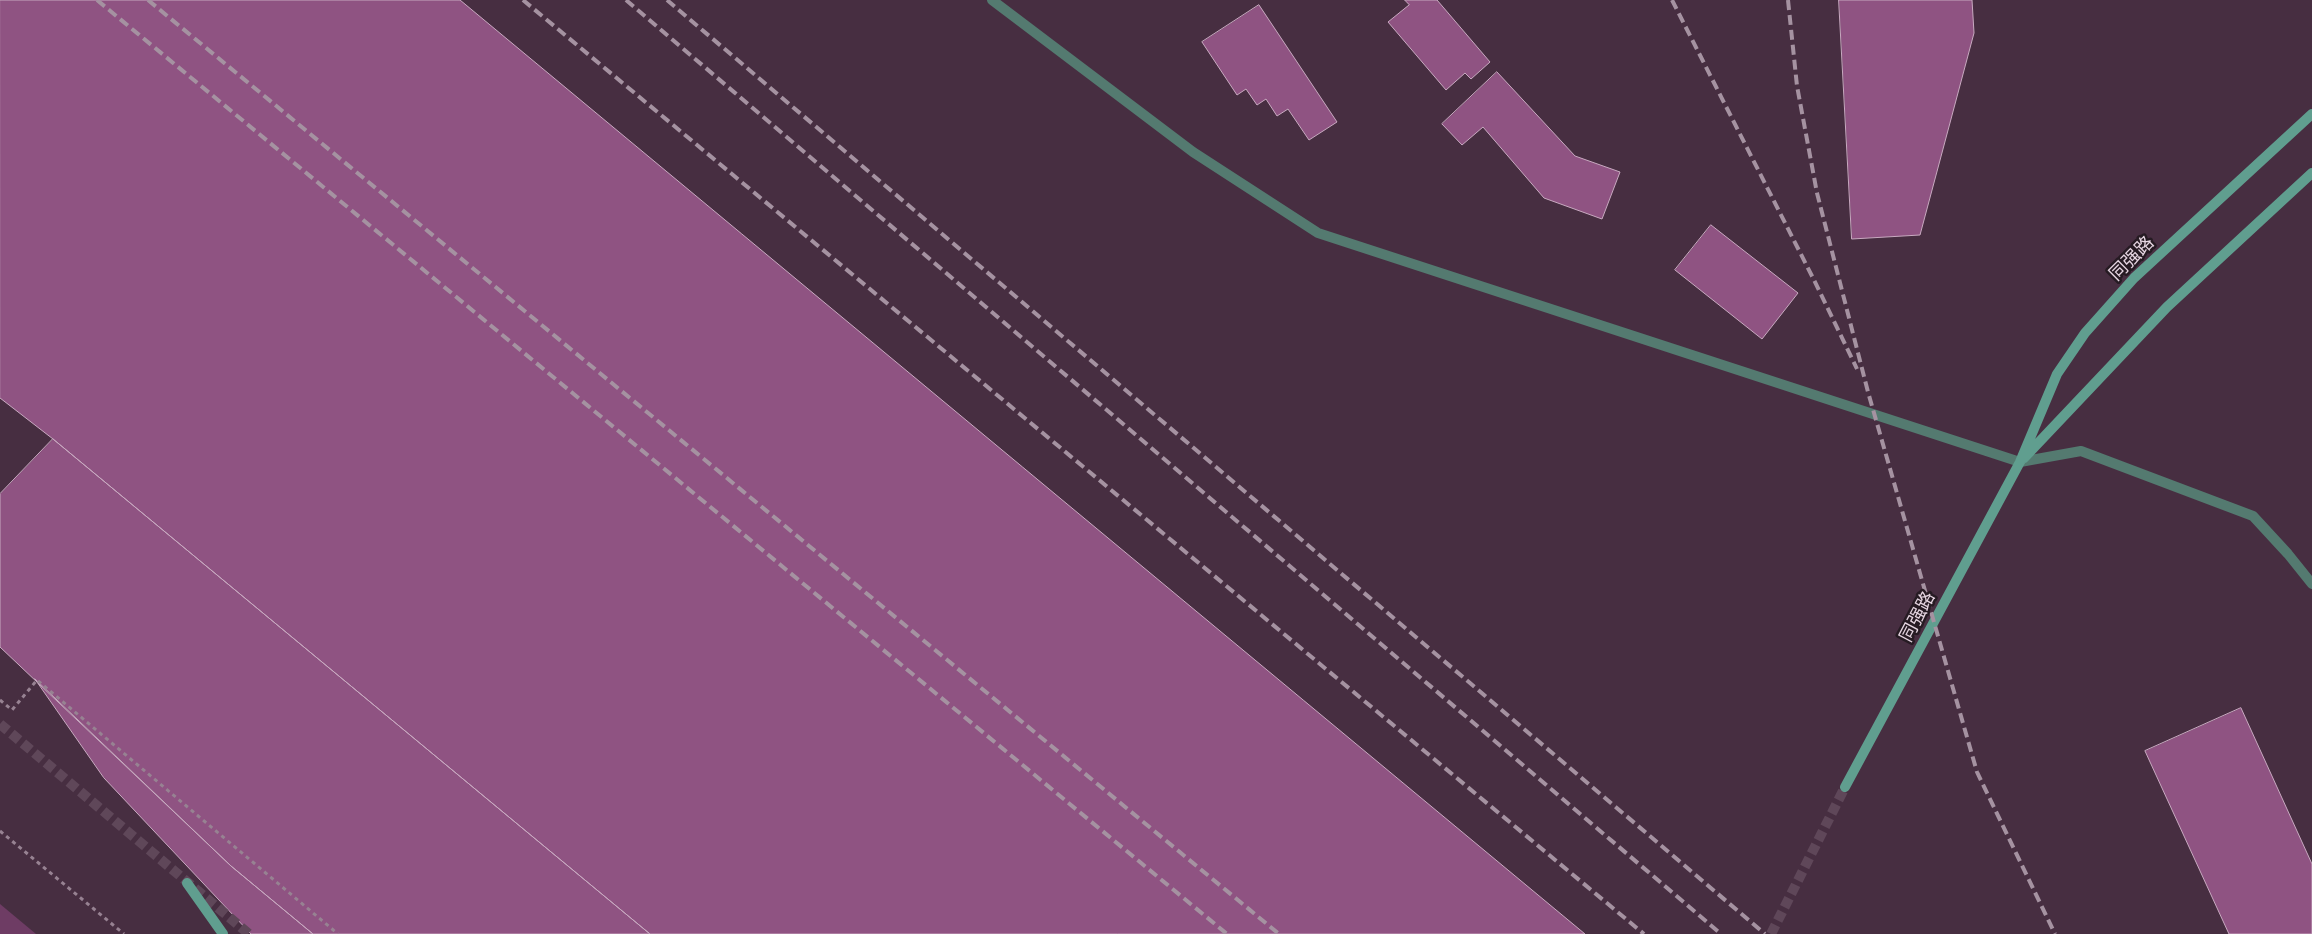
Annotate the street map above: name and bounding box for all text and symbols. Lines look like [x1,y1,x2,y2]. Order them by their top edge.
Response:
street label: 同强路 [2105,232,2159,286]
street label: 同强路 [1896,588,1940,646]

